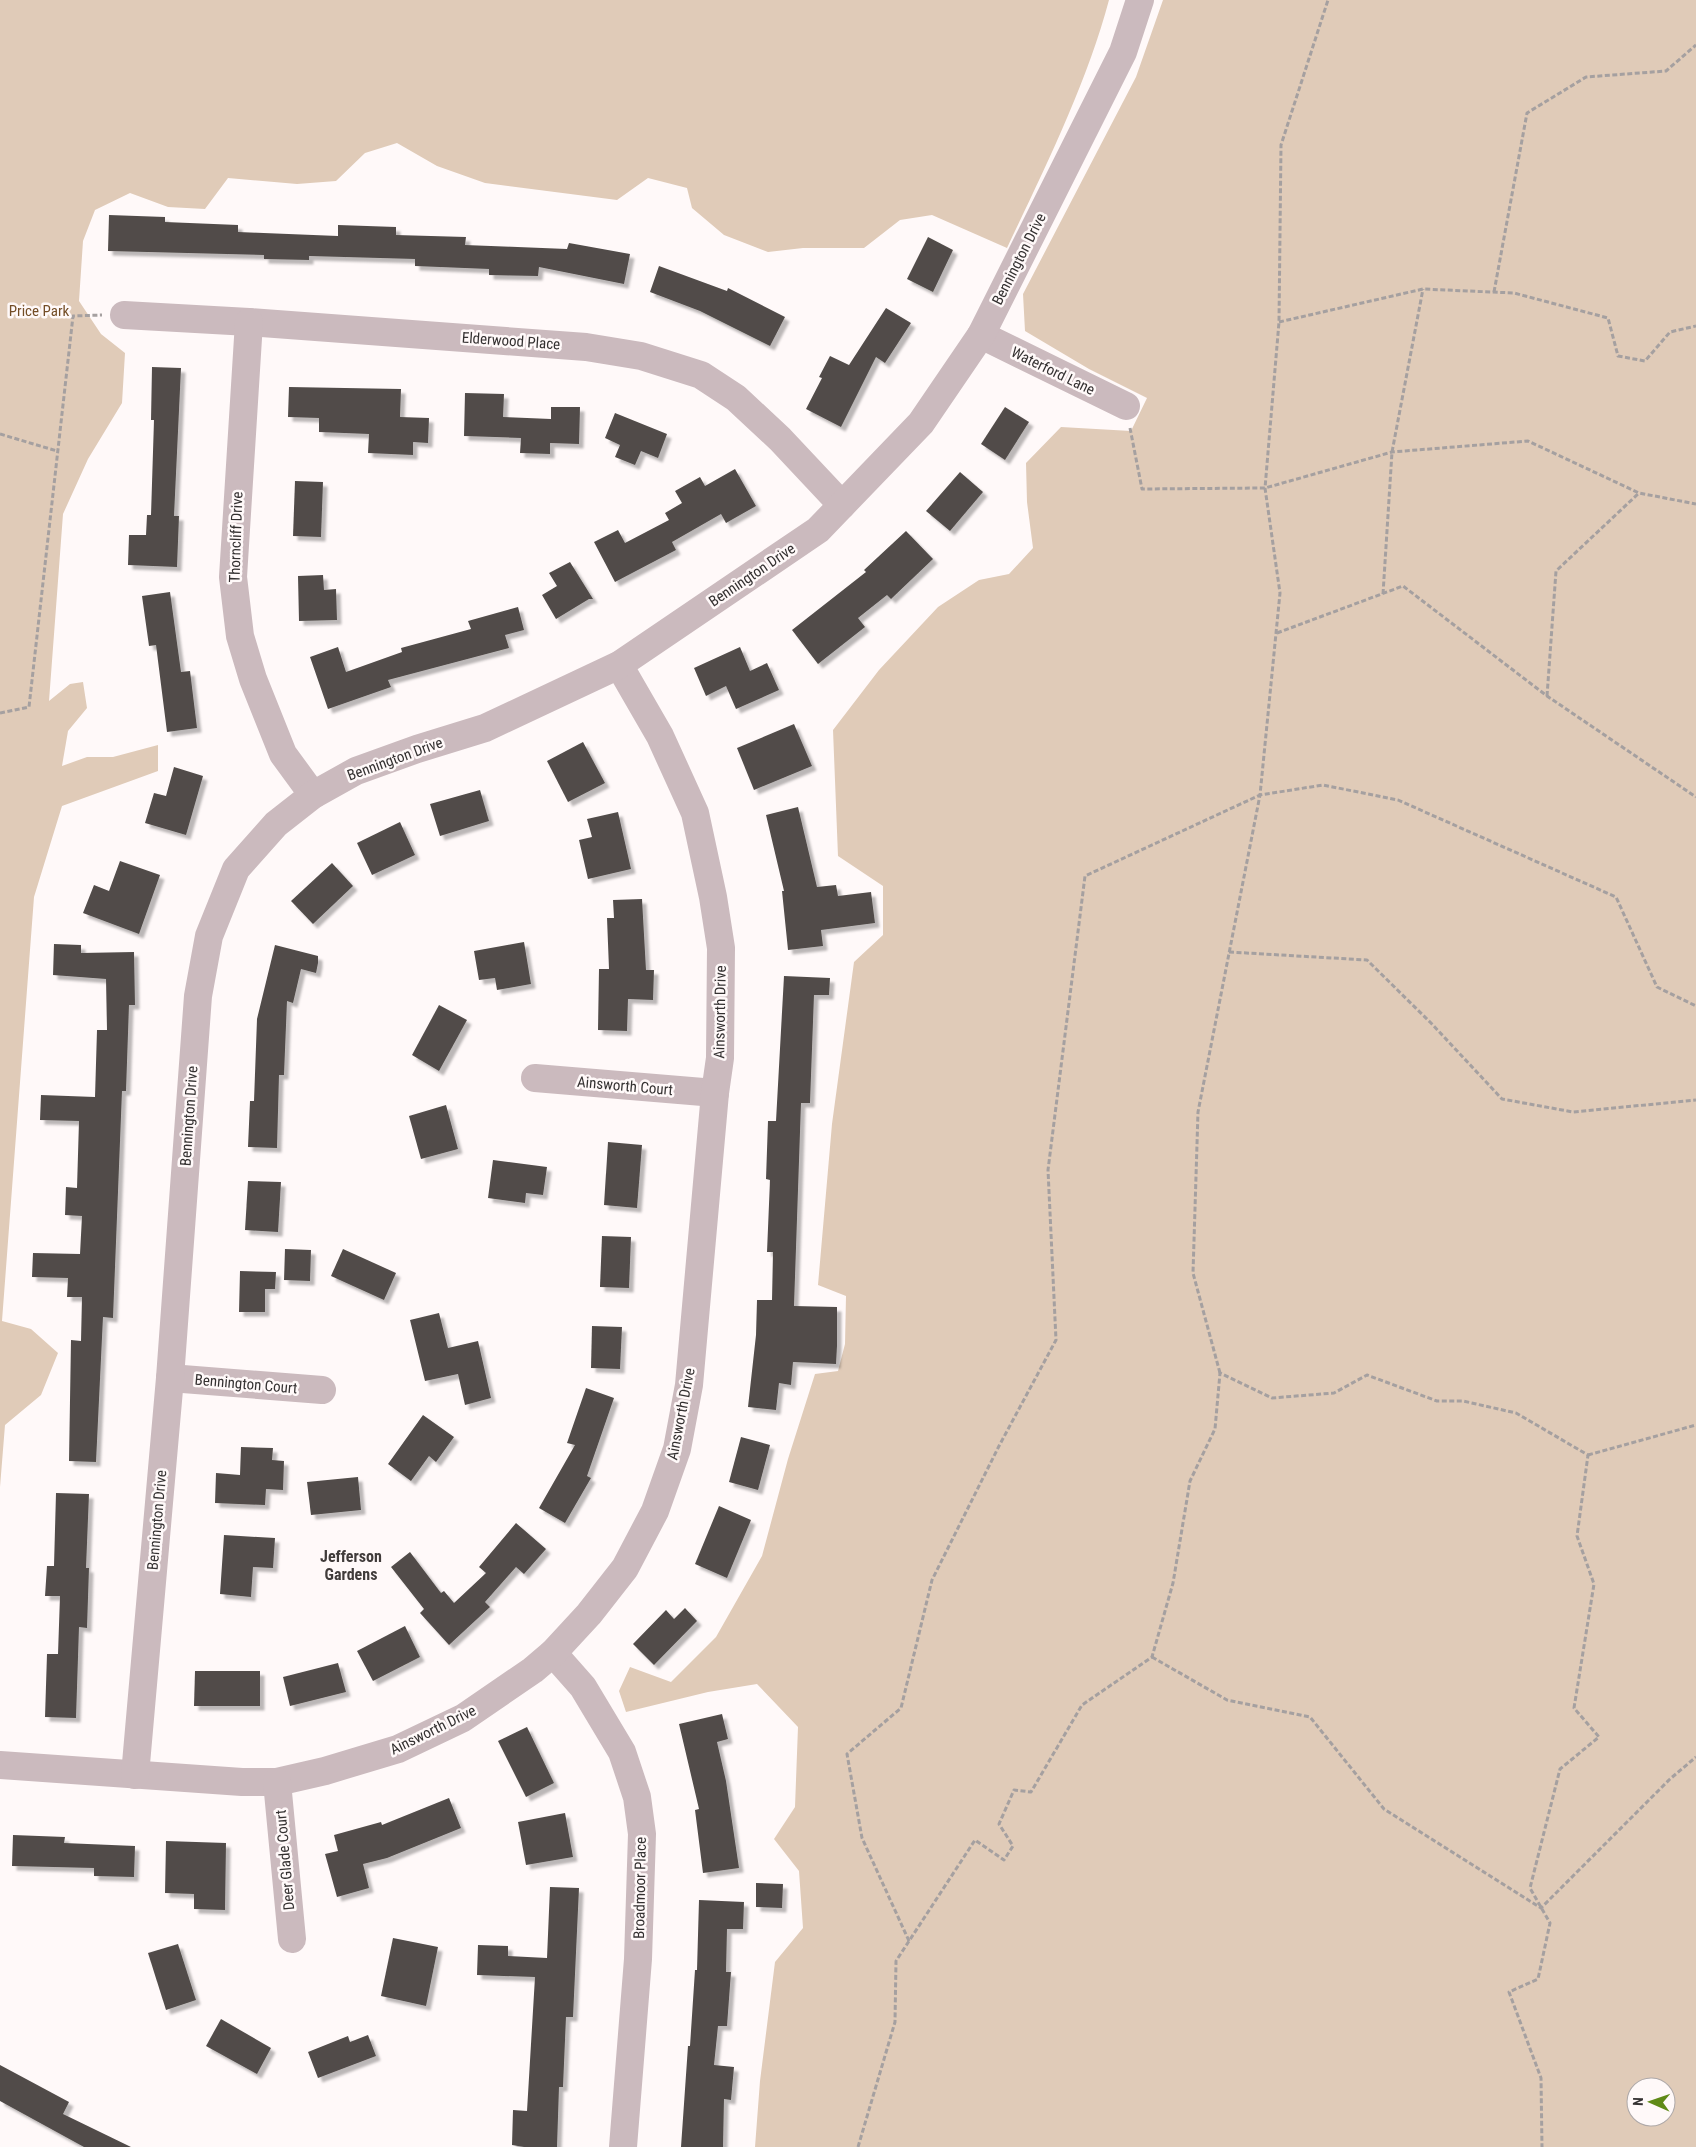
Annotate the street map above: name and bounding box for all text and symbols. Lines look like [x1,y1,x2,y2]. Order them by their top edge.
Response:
street label: Bennington Drive [988,210,1050,308]
park label: Price Park [9,302,69,320]
street label: Elderwood Place [461,329,561,353]
street label: Waterford Lane [1008,343,1098,399]
street label: Thorncliff Drive [225,491,247,583]
street label: Bennington Drive [705,539,799,611]
street label: Bennington Drive [345,733,445,785]
street label: Ainsworth Drive [710,965,730,1059]
street label: Bennington Drive [177,1065,201,1167]
street label: Ainsworth Court [576,1073,674,1099]
street label: Ainsworth Drive [663,1366,699,1462]
street label: Bennington Court [194,1371,298,1397]
street label: Bennington Drive [144,1469,170,1571]
district label: Jefferson Gardens [320,1547,382,1584]
street label: Ainsworth Drive [387,1701,479,1759]
street label: Deer Glade Court [272,1809,298,1911]
street label: Broadmoor Place [630,1837,650,1939]
north arrow [1626,2077,1676,2127]
text: N [1630,2097,1646,2106]

